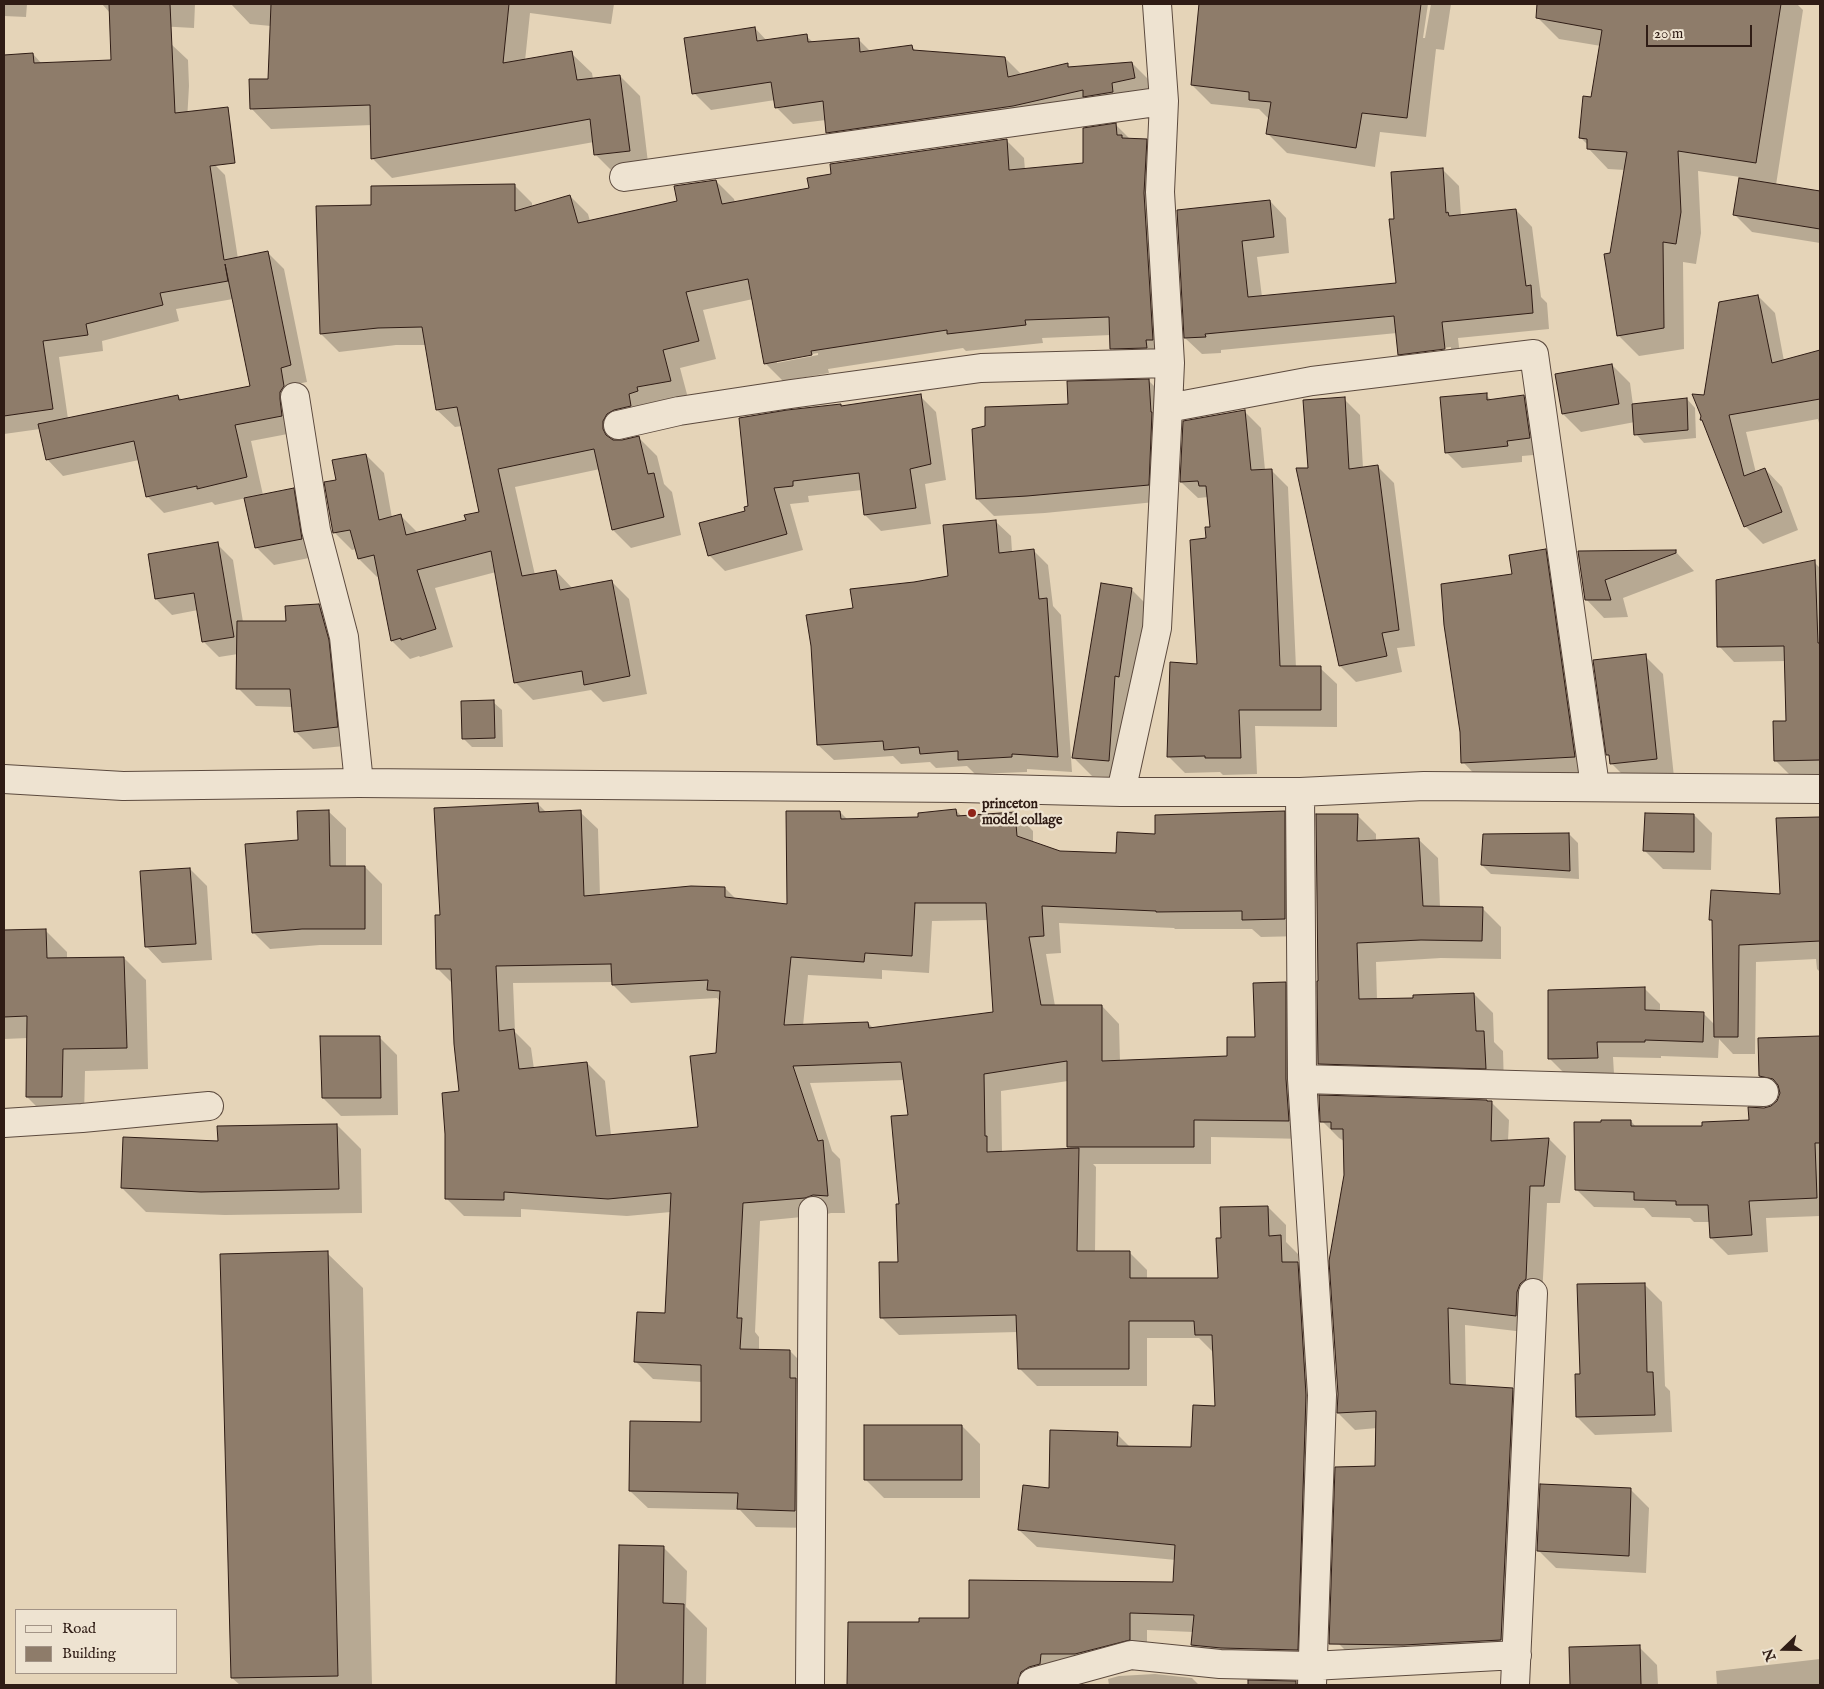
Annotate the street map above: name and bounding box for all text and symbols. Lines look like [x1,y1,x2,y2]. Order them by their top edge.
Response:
scale bar [1649,15,1755,47]
text: 20 m [1654,24,1683,43]
place label: princeton model collage [982,797,1062,830]
marker: princeton model collage [966,807,978,819]
legend [15,1609,178,1674]
text: Road [62,1619,96,1638]
north arrow [1759,1624,1809,1674]
text: Building [62,1644,116,1663]
text: N [1759,1646,1781,1664]

